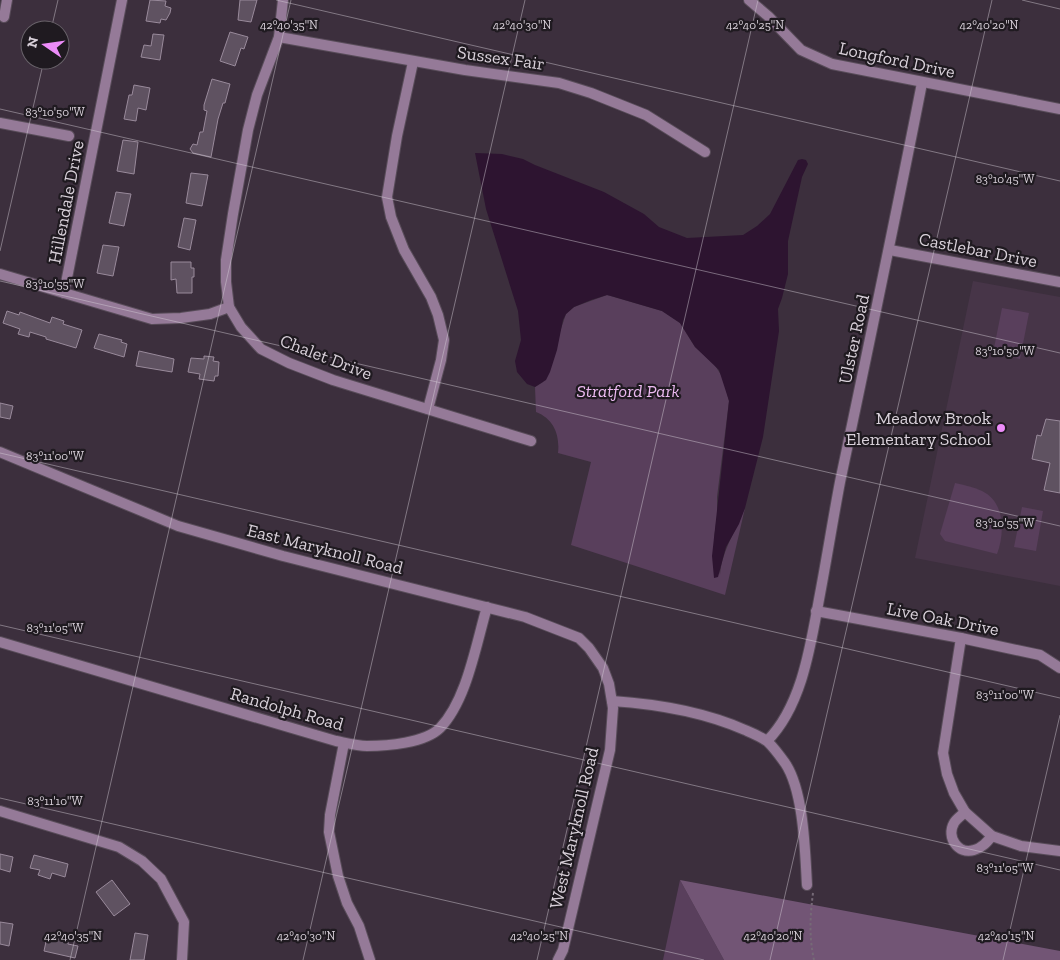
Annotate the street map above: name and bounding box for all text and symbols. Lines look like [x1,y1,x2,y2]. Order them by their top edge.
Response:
text: 42°40'35"N [260,18,318,32]
text: 42°40'30"N [493,18,551,32]
text: 42°40'25"N [726,18,784,32]
text: 42°40'20"N [960,18,1019,32]
north arrow [20,20,70,70]
text: N [23,35,42,49]
street label: Longford Drive [837,37,957,83]
street label: Sussex Fair [456,41,546,75]
text: 83°10'50"W [25,105,86,119]
street label: Hillendale Drive [43,138,89,266]
text: 83°10'45"W [976,172,1035,186]
street label: Castlebar Drive [917,228,1039,272]
text: 83°10'55"W [26,277,85,291]
street label: Ulster Road [834,292,874,386]
street label: Chalet Drive [277,329,375,385]
text: 83°10'50"W [975,344,1036,358]
park label: Stratford Park [576,380,680,402]
place label: Meadow Brook Elementary School [846,407,992,450]
marker: Meadow Brook Elementary School [995,422,1007,434]
text: 83°11'00"W [26,449,85,463]
text: 83°10'55"W [976,516,1035,530]
street label: East Maryknoll Road [245,519,405,579]
street label: Live Oak Drive [885,597,1001,641]
text: 83°11'05"W [26,621,84,635]
street label: Randolph Road [228,682,346,736]
text: 83°11'00"W [976,688,1035,702]
street label: West Maryknoll Road [545,745,603,911]
text: 83°11'10"W [27,794,84,808]
text: 83°11'05"W [976,861,1034,875]
text: 42°40'35"N [44,929,102,943]
text: 42°40'30"N [277,929,335,943]
text: 42°40'25"N [510,929,568,943]
text: 42°40'20"N [744,929,803,943]
text: 42°40'15"N [978,929,1034,943]

